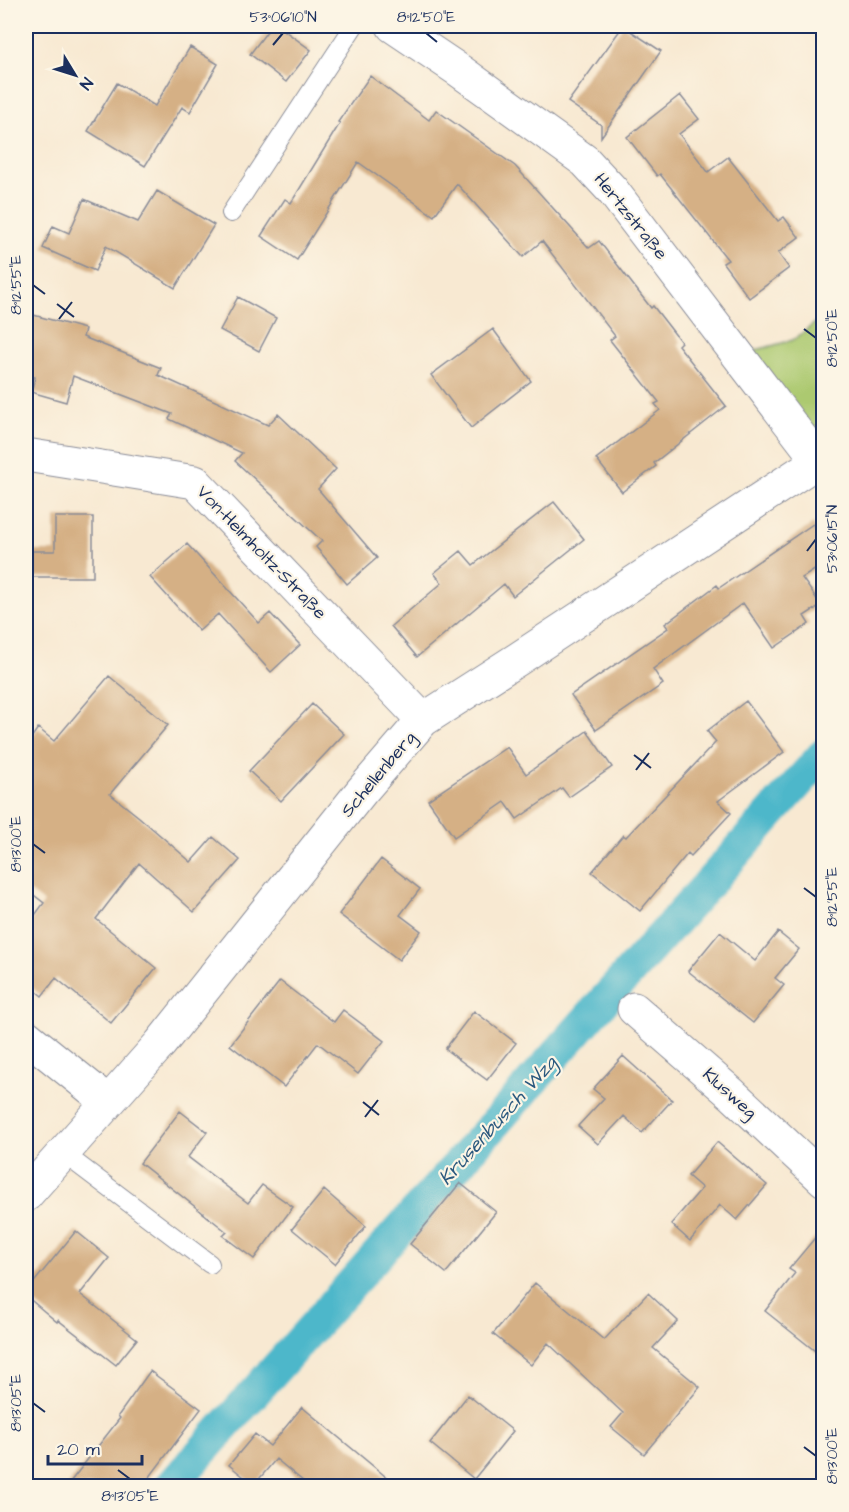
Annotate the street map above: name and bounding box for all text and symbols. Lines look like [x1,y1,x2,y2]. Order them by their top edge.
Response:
text: 53°06'10"N [249,7,317,28]
text: 8°12'50"E [397,7,455,28]
north arrow [45,45,105,105]
text: N [74,73,98,94]
street label: Hertzstraße [588,168,673,265]
text: 8°12'55"E [6,255,27,315]
text: 8°12'50"E [822,309,843,367]
street label: Von-Helmholtz-Straße [191,480,332,625]
text: 53°06'15"N [822,505,843,573]
street label: Schellenberg [335,726,422,823]
text: 8°13'00"E [6,816,27,872]
text: 8°12'55"E [822,867,843,927]
water label: Krusenbusch Wzg [432,1049,565,1192]
street label: Klusweg [696,1062,762,1125]
text: 8°13'05"E [6,1374,27,1432]
scale bar [48,1428,142,1466]
text: 8°13'00"E [822,1428,843,1484]
text: 20 m [57,1437,100,1462]
text: 8°13'05"E [101,1486,159,1507]

